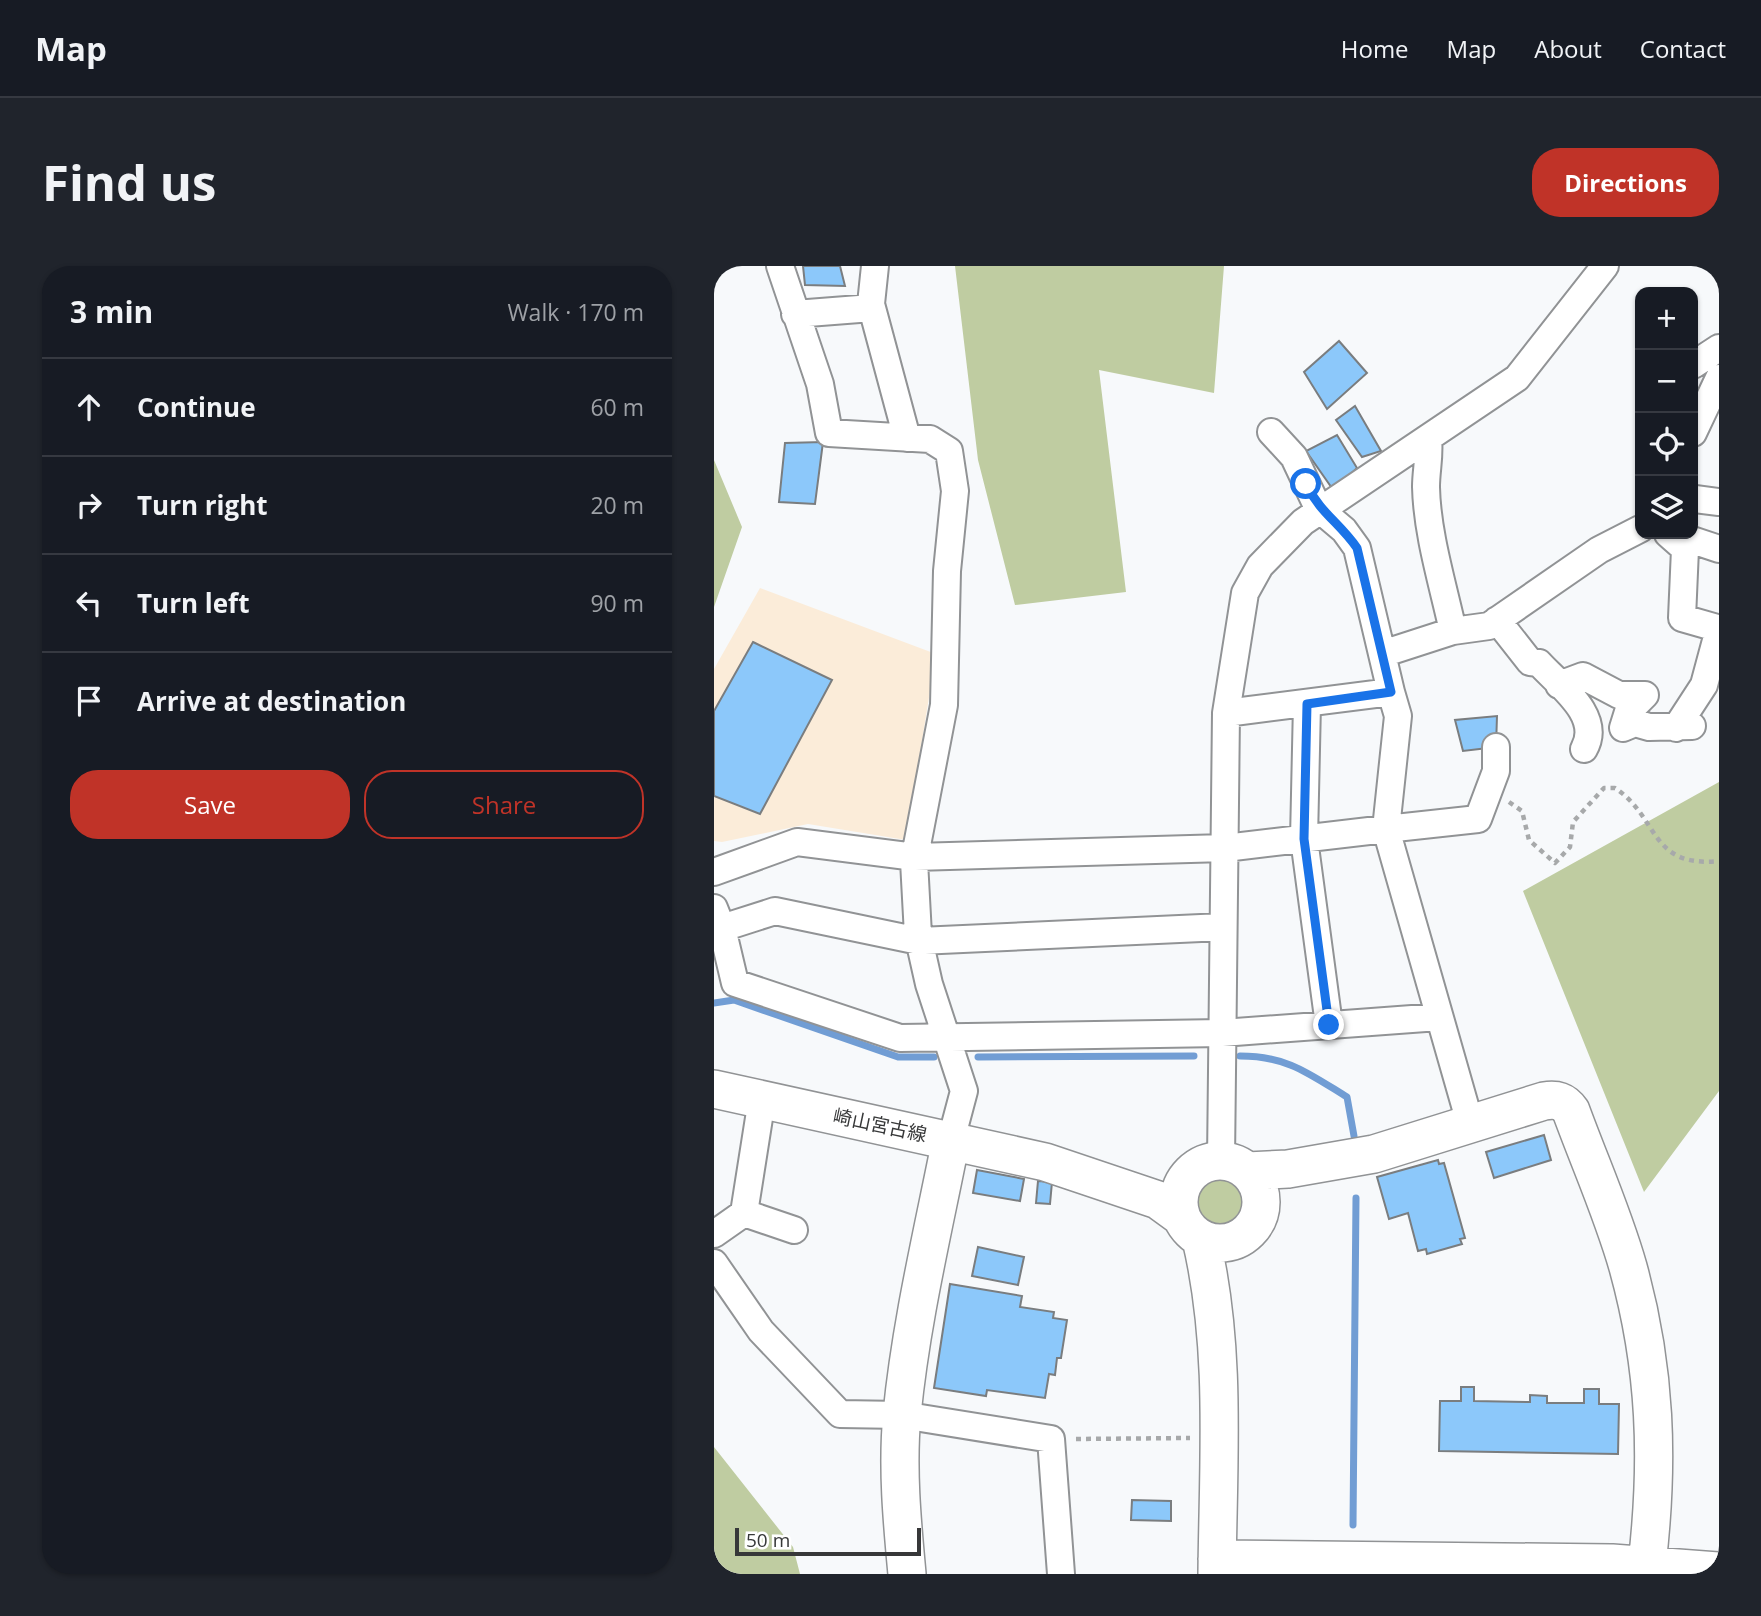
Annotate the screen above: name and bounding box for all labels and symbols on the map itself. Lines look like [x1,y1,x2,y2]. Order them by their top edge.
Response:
route start [1290,468,1321,499]
route end [1313,1009,1344,1040]
street label: 崎山宮古線 [831,1102,929,1148]
scale bar [735,1525,920,1557]

